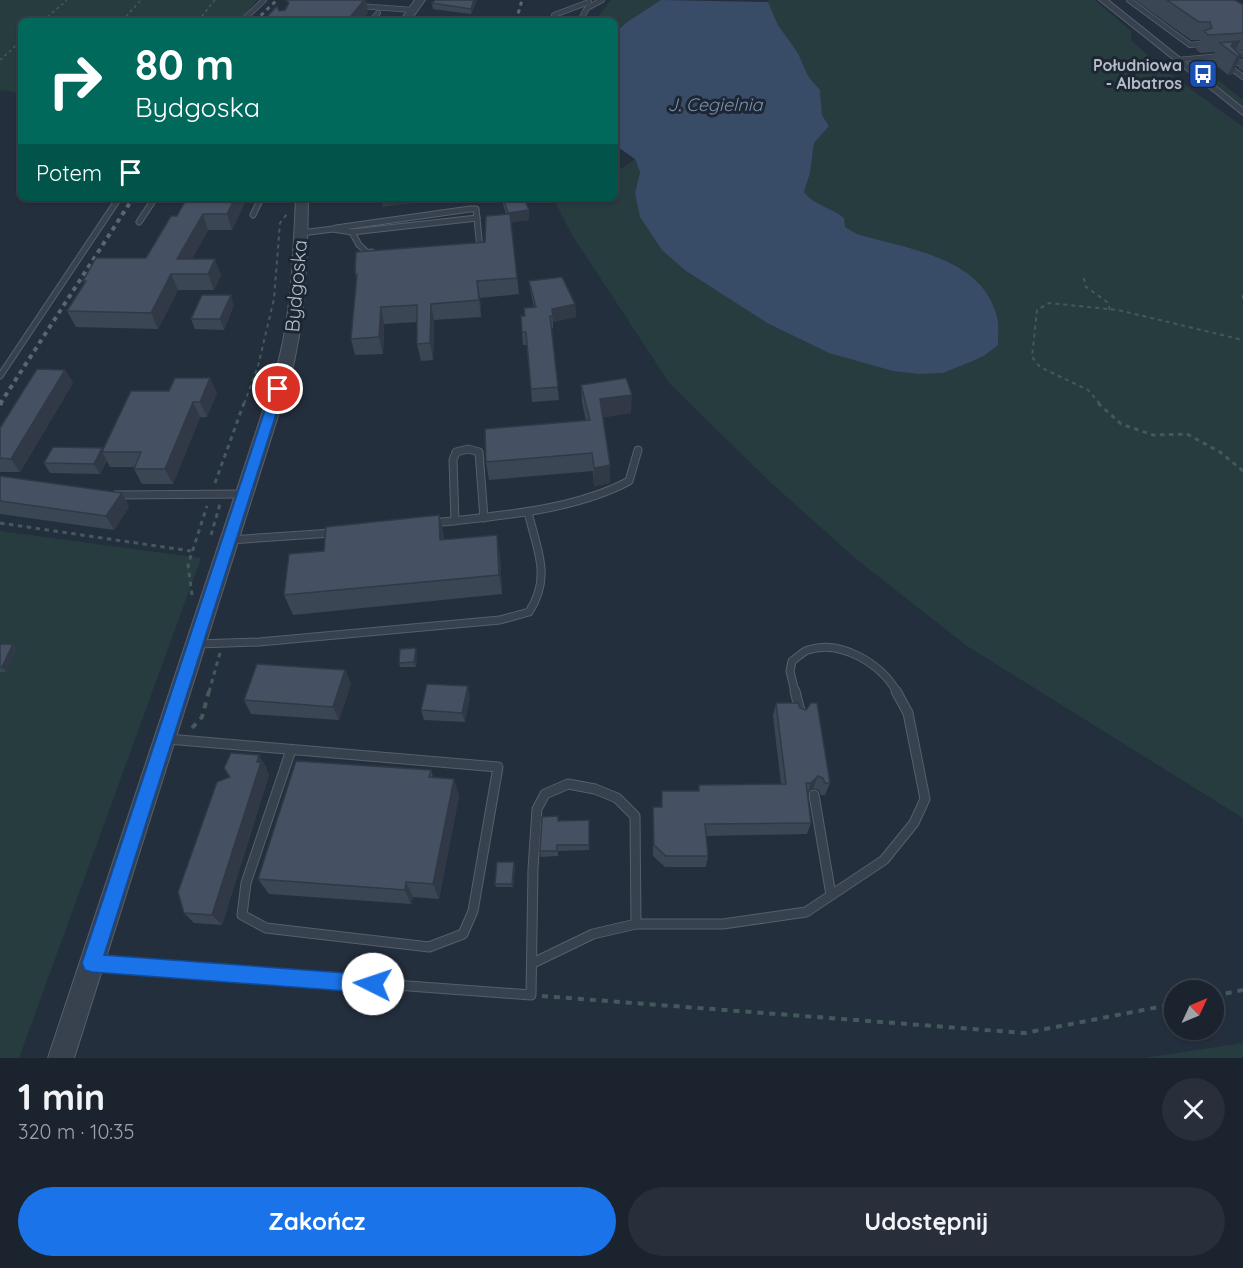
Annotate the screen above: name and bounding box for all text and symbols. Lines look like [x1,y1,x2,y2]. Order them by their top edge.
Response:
text: 80 m [135,38,234,91]
icon: right [36,42,114,120]
place label: Południowa - Albatros [1093,55,1182,93]
bus stop icon: Południowa - Albatros [1187,58,1219,90]
text: Bydgoska [135,90,260,124]
water label: J. Cegielnia [668,93,764,116]
icon: arrive [114,156,147,189]
text: Potem [36,159,102,187]
street label: Bydgoska [279,239,312,333]
pin [252,363,303,414]
icon: arrive [261,372,294,405]
position arrow [341,952,405,1016]
north arrow [1164,980,1224,1040]
map controls [1164,980,1224,1040]
text: 1 min [18,1074,105,1119]
button: close [1162,1078,1225,1141]
text: 320 m · 10:35 [18,1119,134,1144]
button: Zakończ [18,1187,616,1256]
button: Udostępnij [628,1187,1225,1256]

